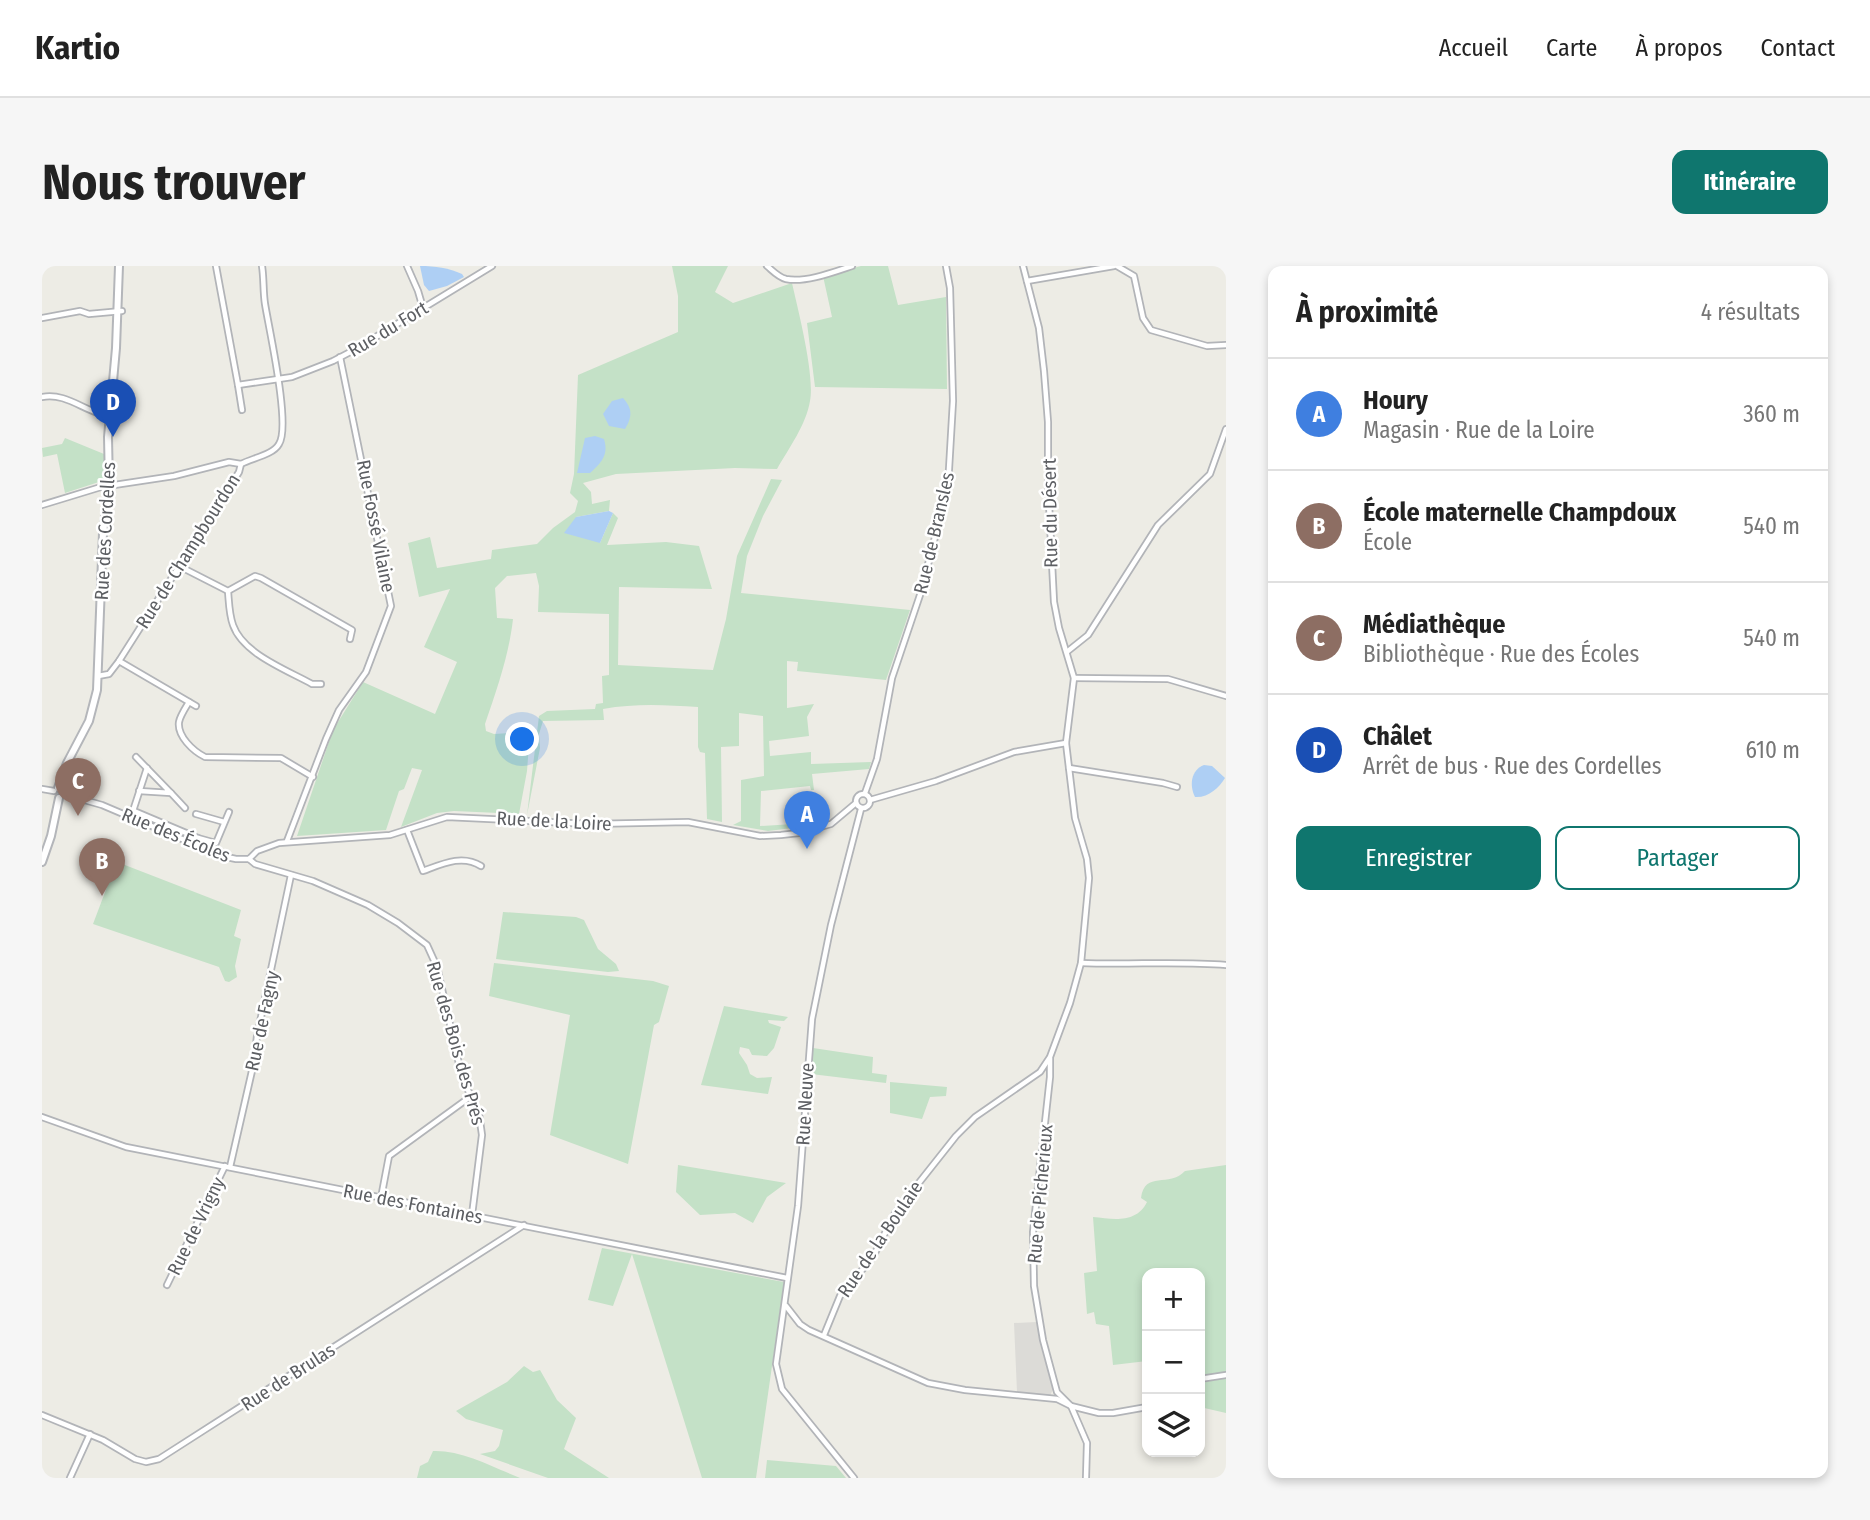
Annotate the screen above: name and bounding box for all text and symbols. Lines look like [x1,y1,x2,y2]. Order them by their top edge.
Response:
text: Kartio [35,28,120,68]
text: Accueil [1439,34,1508,62]
text: Carte [1546,34,1597,62]
text: À propos [1635,34,1722,62]
text: Contact [1760,34,1835,62]
button: Itinéraire [1672,150,1828,214]
text: Nous trouver [42,153,305,212]
text: À proximité [1296,294,1438,330]
street label: Rue du Fort [344,296,433,362]
text: 4 résultats [1701,298,1800,326]
pin: D [90,379,136,437]
text: Houry [1363,385,1428,416]
text: A [1313,400,1325,428]
text: 360 m [1743,400,1800,428]
text: Magasin · Rue de la Loire [1363,416,1595,444]
street label: Rue du Désert [1038,457,1062,568]
street label: Rue Fossé Vilaine [352,458,400,594]
street label: Rue des Cordelles [90,461,120,601]
street label: Rue de Champbourdon [131,469,245,633]
street label: Rue de Bransles [909,470,959,596]
text: École maternelle Champdoux [1363,497,1676,528]
text: B [1313,512,1325,540]
text: 540 m [1743,512,1800,540]
text: École [1363,528,1412,556]
text: Médiathèque [1363,609,1506,640]
text: C [1313,624,1325,652]
text: 540 m [1743,624,1800,652]
text: Bibliothèque · Rue des Écoles [1363,640,1639,668]
text: Châlet [1363,721,1432,752]
your location [505,722,539,756]
text: D [1312,736,1326,764]
text: 610 m [1746,736,1800,764]
text: Arrêt de bus · Rue des Cordelles [1363,752,1662,780]
pin: C [55,758,101,816]
pin: A [784,791,830,849]
street label: Rue des Écoles [118,803,234,867]
street label: Rue de la Loire [496,807,612,835]
button: Enregistrer [1296,826,1541,890]
button: Partager [1555,826,1800,890]
pin: B [79,838,125,896]
street label: Rue des Bois des Prés [422,958,490,1128]
street label: Rue de Fagny [240,968,284,1073]
street label: Rue Neuve [791,1062,819,1146]
street label: Rue de Picherieux [1022,1123,1058,1264]
street label: Rue de Vrigny [162,1173,230,1279]
street label: Rue de la Boulaie [833,1176,927,1302]
street label: Rue des Fontaines [341,1179,485,1229]
map controls [1142,1268,1205,1457]
button: + [1142,1268,1205,1331]
button: − [1142,1331,1205,1394]
street label: Rue de Brulas [237,1338,339,1416]
button: layers [1142,1394,1205,1457]

